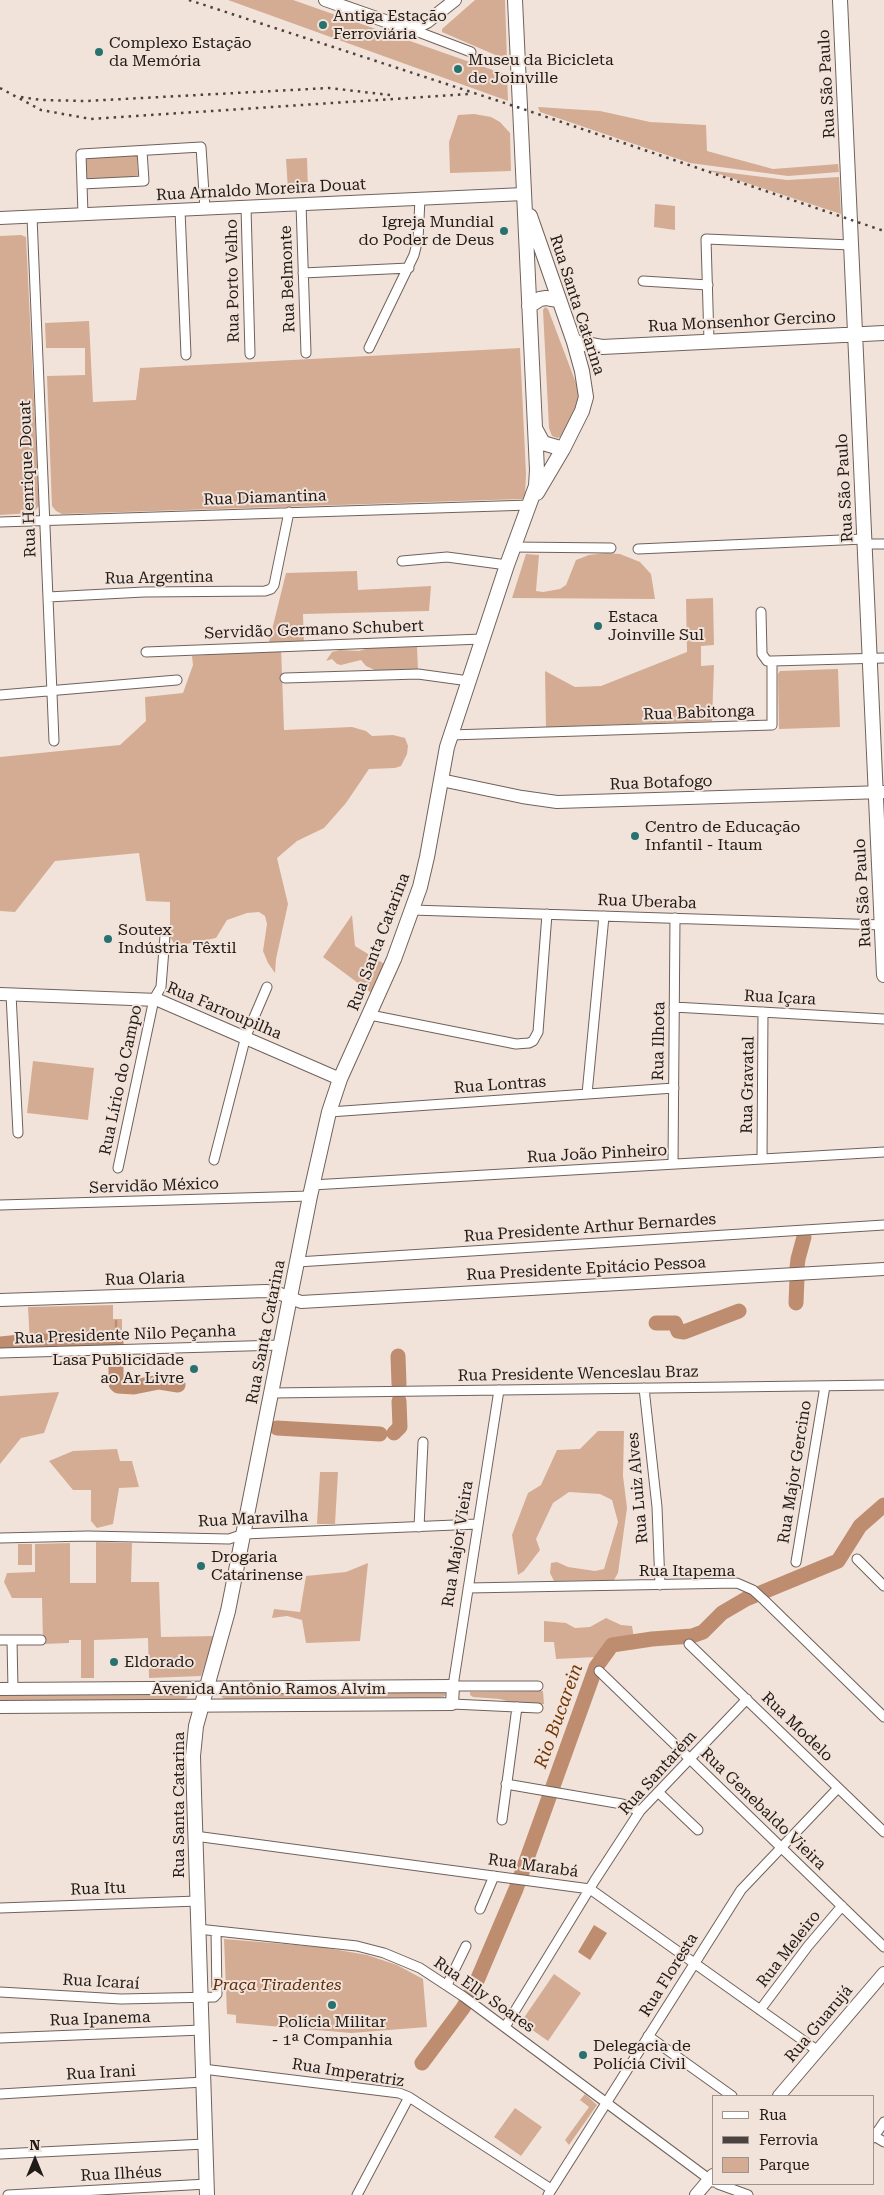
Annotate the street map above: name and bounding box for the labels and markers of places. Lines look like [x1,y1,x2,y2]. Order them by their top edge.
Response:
place label: Antiga Estação Ferroviária [333,6,447,44]
marker: Antiga Estação Ferroviária [317,19,329,31]
place label: Complexo Estação da Memória [109,33,252,71]
marker: Complexo Estação da Memória [93,46,105,58]
place label: Museu da Bicicleta de Joinville [468,50,614,88]
marker: Museu da Bicicleta de Joinville [452,63,464,75]
place label: Igreja Mundial do Poder de Deus [359,212,494,250]
marker: Igreja Mundial do Poder de Deus [498,225,510,237]
place label: Estaca Joinville Sul [608,607,704,645]
marker: Estaca Joinville Sul [592,620,604,632]
place label: Centro de Educação Infantil - Itaum [645,817,800,855]
marker: Centro de Educação Infantil - Itaum [629,830,641,842]
place label: Soutex Indústria Têxtil [118,920,237,958]
marker: Soutex Indústria Têxtil [102,933,114,945]
place label: Lasa Publicidade ao Ar Livre [52,1350,184,1388]
marker: Lasa Publicidade ao Ar Livre [188,1363,200,1375]
place label: Drogaria Catarinense [211,1547,303,1585]
marker: Drogaria Catarinense [195,1560,207,1572]
place label: Eldorado [124,1652,194,1672]
marker: Eldorado [108,1656,120,1668]
marker: Polícia Militar - 1ª Companhia [326,1999,338,2011]
place label: Polícia Militar - 1ª Companhia [272,2012,392,2050]
place label: Delegacia de Polícia Civil [593,2036,691,2074]
marker: Delegacia de Polícia Civil [577,2049,589,2061]

